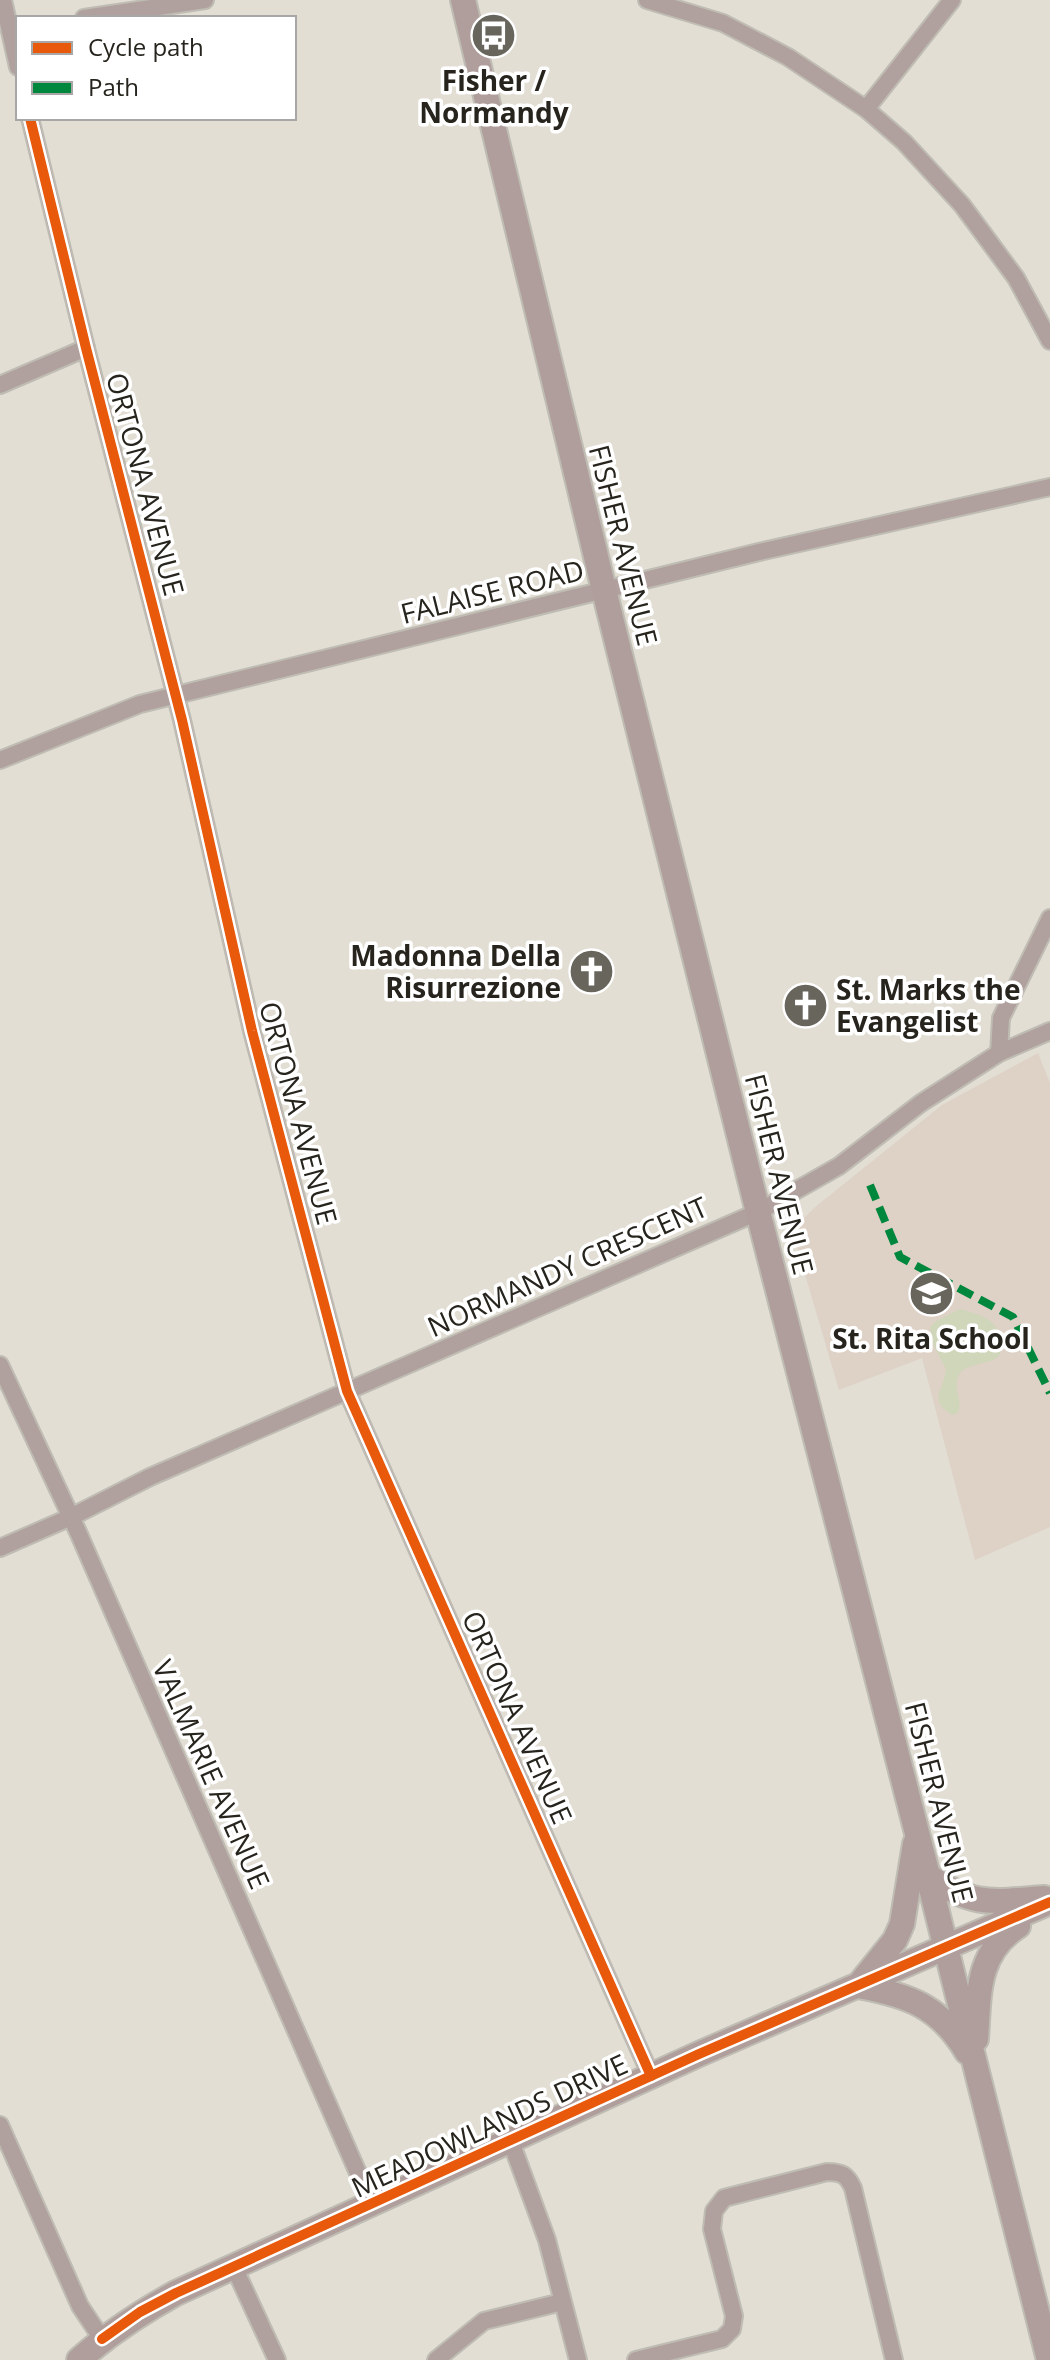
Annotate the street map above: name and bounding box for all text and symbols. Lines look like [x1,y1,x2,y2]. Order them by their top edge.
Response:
bus stop icon: Fisher / Normandy [470,12,518,60]
legend [16,16,296,120]
text: Cycle path [88,30,204,63]
place label: Fisher / Normandy [419,61,569,131]
text: Path [88,70,139,103]
street label: ORTONA AVENUE [98,368,194,600]
street label: FISHER AVENUE [581,441,667,649]
street label: FALAISE ROAD [396,550,588,632]
place label: Madonna Della Risurrezione [350,936,561,1006]
church icon: Madonna Della Risurrezione [568,947,616,995]
place label: St. Marks the Evangelist [836,970,1021,1040]
church icon: St. Marks the Evangelist [781,981,829,1029]
street label: ORTONA AVENUE [251,997,347,1229]
street label: FISHER AVENUE [737,1070,823,1278]
street label: NORMANDY CRESCENT [421,1187,714,1345]
school or university icon: St. Rita School [907,1270,955,1318]
place label: St. Rita School [832,1319,1030,1357]
street label: ORTONA AVENUE [454,1605,582,1829]
street label: VALMARIE AVENUE [144,1654,280,1894]
street label: FISHER AVENUE [897,1698,983,1906]
street label: MEADOWLANDS DRIVE [345,2044,633,2206]

